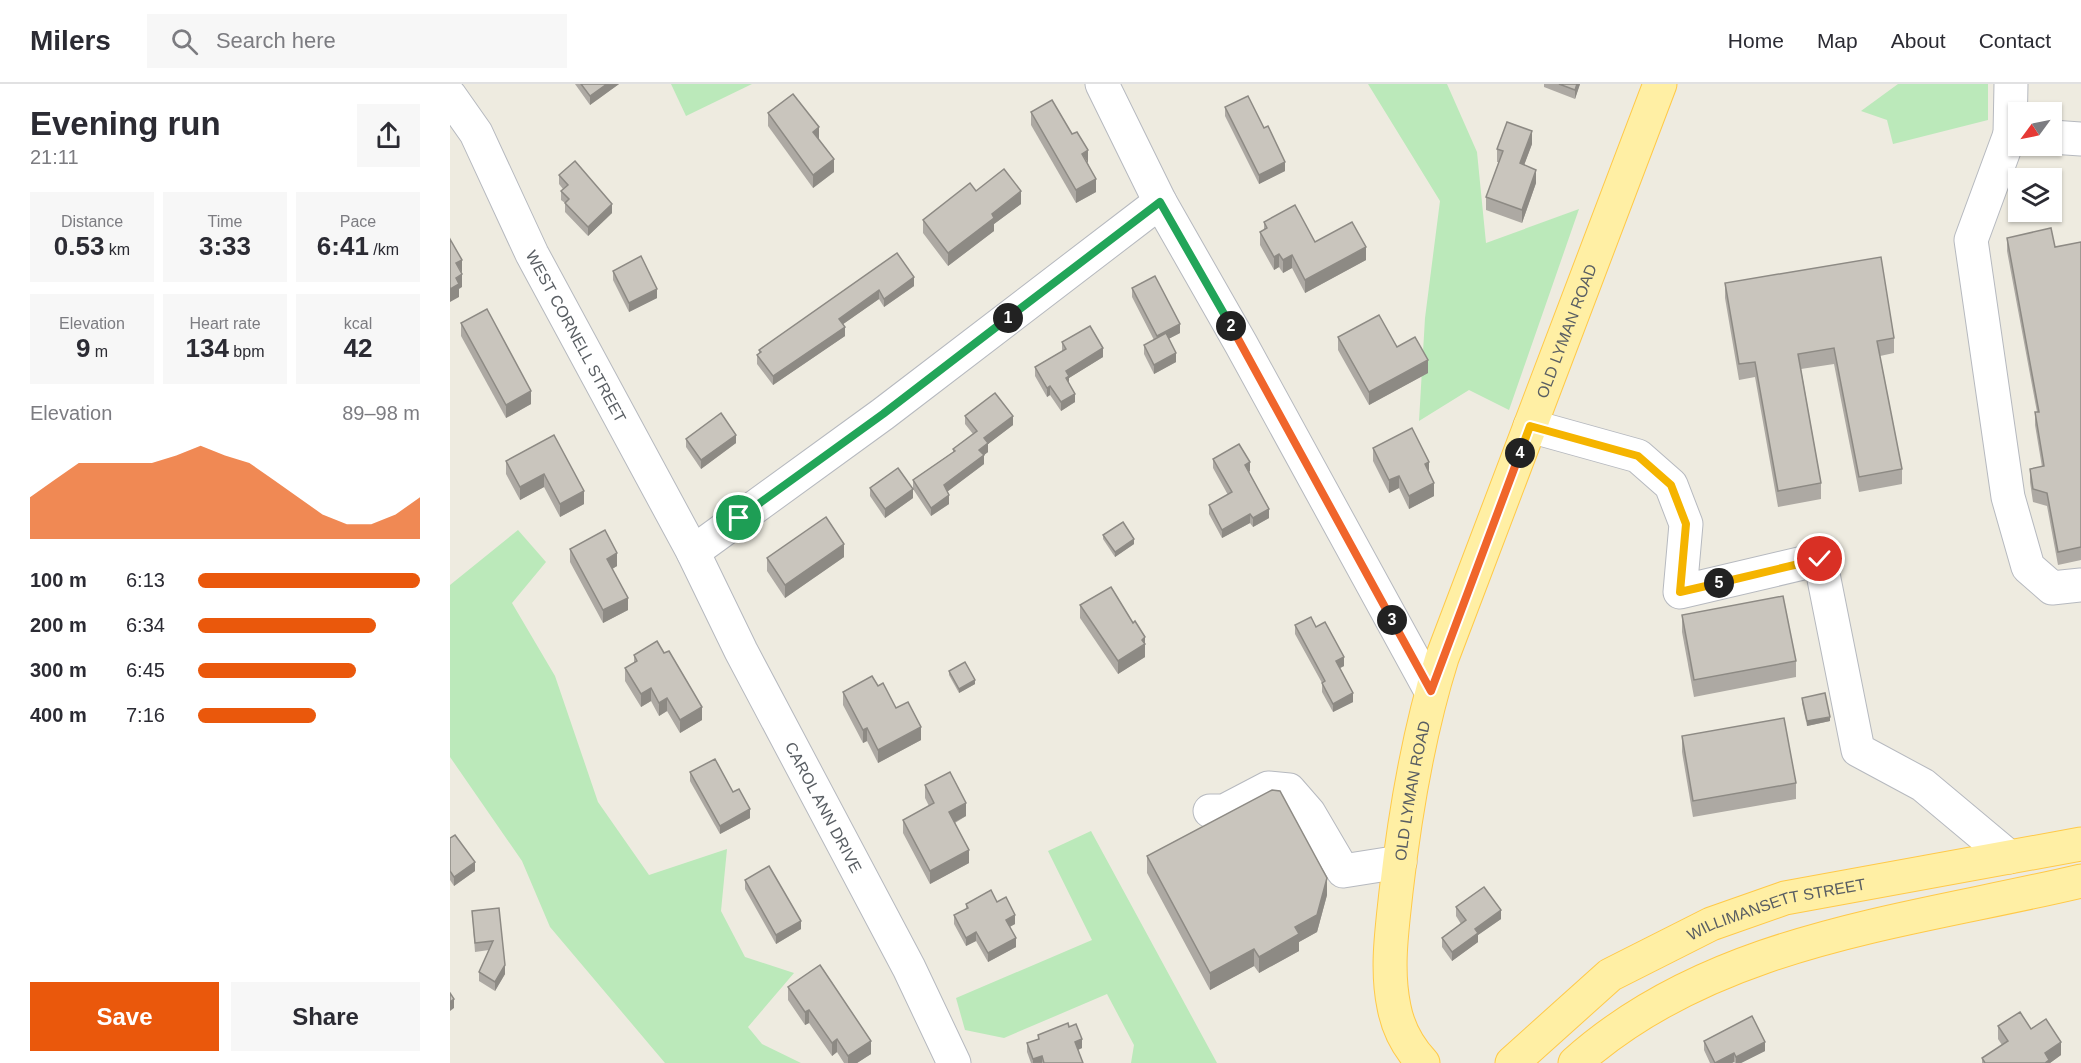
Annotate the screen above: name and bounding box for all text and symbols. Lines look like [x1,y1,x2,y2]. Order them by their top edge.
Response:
search box [147,14,567,68]
text: Milers [30,25,111,56]
icon: search [168,25,201,58]
text: Search here [216,28,336,53]
text: Home [1728,29,1784,52]
text: Map [1817,29,1858,52]
text: About [1891,29,1946,52]
text: Contact [1979,29,2051,52]
north arrow [2008,102,2062,156]
map controls [2008,102,2062,222]
button: share [357,104,420,167]
text: Evening run [30,105,221,142]
text: 21:11 [30,146,79,168]
button: layers [2008,168,2062,222]
text: Distance [61,213,123,230]
text: Time [208,213,242,230]
text: Pace [340,213,376,230]
text: 0.53 [54,231,104,261]
text: 3:33 [199,231,251,261]
text: 6:41 [317,231,369,261]
text: km [104,241,130,258]
text: /km [369,241,399,258]
street label: WEST CORNELL STREET [523,247,630,425]
street label: OLD LYMAN ROAD [1533,262,1599,400]
pin: 1 [993,303,1023,333]
text: 1 [1004,309,1012,326]
pin: 2 [1216,311,1246,341]
text: Elevation [59,315,125,332]
text: Heart rate [189,315,261,332]
text: kcal [344,315,372,332]
text: 2 [1227,317,1235,334]
text: 9 [76,333,90,363]
text: 134 [186,333,229,363]
text: 42 [344,333,372,363]
text: m [90,343,108,360]
text: bpm [229,343,264,360]
text: Elevation [30,402,112,424]
text: 89–98 m [342,402,420,424]
pin: 4 [1505,438,1535,468]
text: 4 [1516,444,1524,461]
pin [713,492,764,543]
icon: arrive [722,501,755,534]
pin [1794,533,1845,584]
icon: check [1803,542,1836,575]
pin: 5 [1704,568,1734,598]
text: 100 m [30,569,87,591]
text: 6:13 [126,569,165,591]
text: 5 [1715,574,1723,591]
pin: 3 [1377,605,1407,635]
text: 3 [1388,611,1396,628]
text: 200 m [30,614,87,636]
text: 6:34 [126,614,165,636]
text: 300 m [30,659,87,681]
text: 6:45 [126,659,165,681]
text: 400 m [30,704,87,726]
text: 7:16 [126,704,165,726]
street label: OLD LYMAN ROAD [1391,719,1433,862]
street label: CAROL ANN DRIVE [782,739,865,875]
street label: WILLIMANSETT STREET [1684,875,1867,943]
button: Save [30,982,219,1051]
button: Share [231,982,420,1051]

